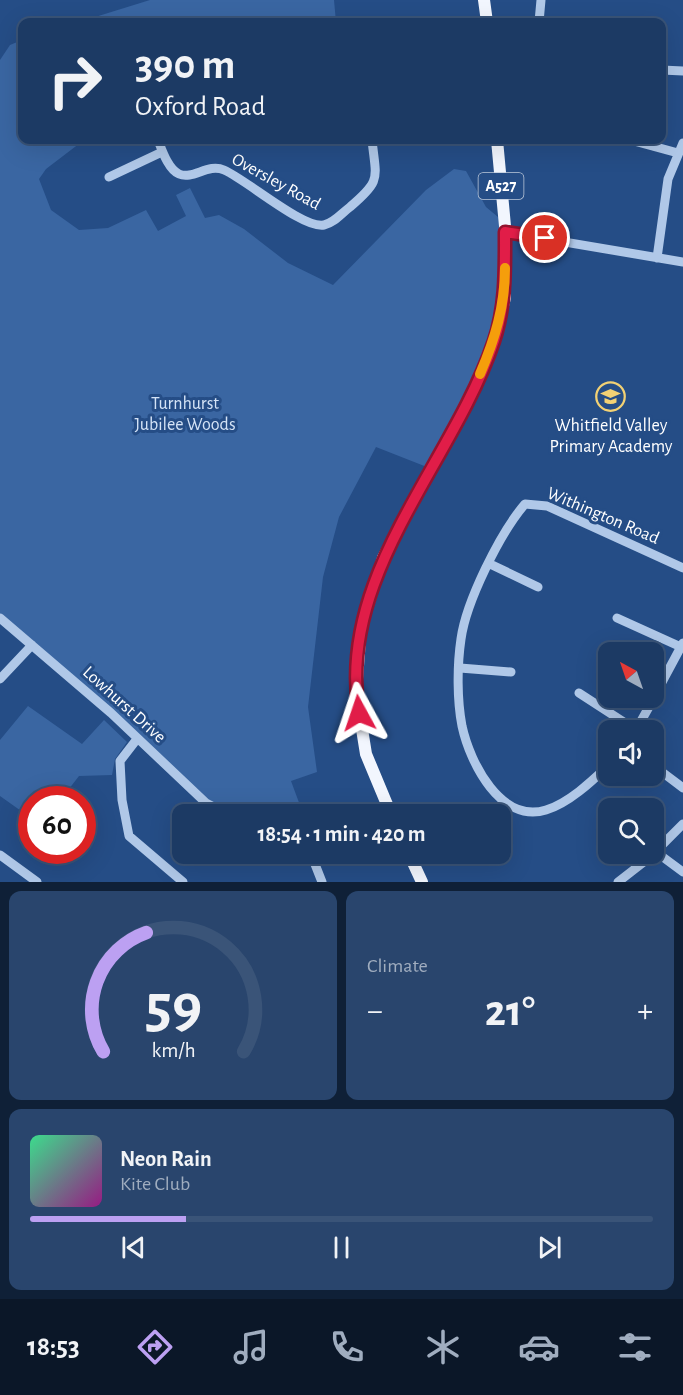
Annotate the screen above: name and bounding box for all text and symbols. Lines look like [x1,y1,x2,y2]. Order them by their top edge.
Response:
icon: right [36,42,114,120]
text: 390 m [135,44,236,86]
text: Oxford Road [135,93,265,120]
street label: Oversley Road [228,150,324,214]
road number: A527 [478,173,524,199]
pin [519,212,570,263]
icon: arrive [528,221,561,254]
school or university icon: Whitfield Valley Primary Academy [595,381,627,413]
park label: Turnhurst Jubilee Woods [134,395,236,434]
place label: Whitfield Valley Primary Academy [550,417,673,456]
street label: Withington Road [544,484,662,548]
north arrow [598,642,664,708]
map controls [598,642,664,864]
street label: Lowhurst Drive [79,663,169,747]
position arrow [327,681,391,745]
button: sound [598,720,664,786]
speed limit sign: 60 [18,786,96,864]
button: search [598,798,664,864]
text: 18:54 · 1 min · 420 m [257,823,426,845]
text: Climate [367,956,428,976]
text: 59 [144,976,202,1038]
text: 21° [485,989,535,1034]
text: − [367,995,383,1028]
text: + [637,995,653,1028]
text: km/h [151,1041,195,1062]
text: Neon Rain [120,1148,212,1170]
text: Kite Club [120,1174,190,1194]
icon: previous [117,1231,150,1264]
icon: pause [325,1231,358,1264]
icon: next [533,1231,566,1264]
icon: directions [134,1326,176,1368]
icon: music [230,1326,272,1368]
icon: phone [326,1326,368,1368]
icon: climate [422,1326,464,1368]
icon: car [518,1326,560,1368]
icon: filters [614,1326,656,1368]
text: 18:53 [27,1333,80,1360]

